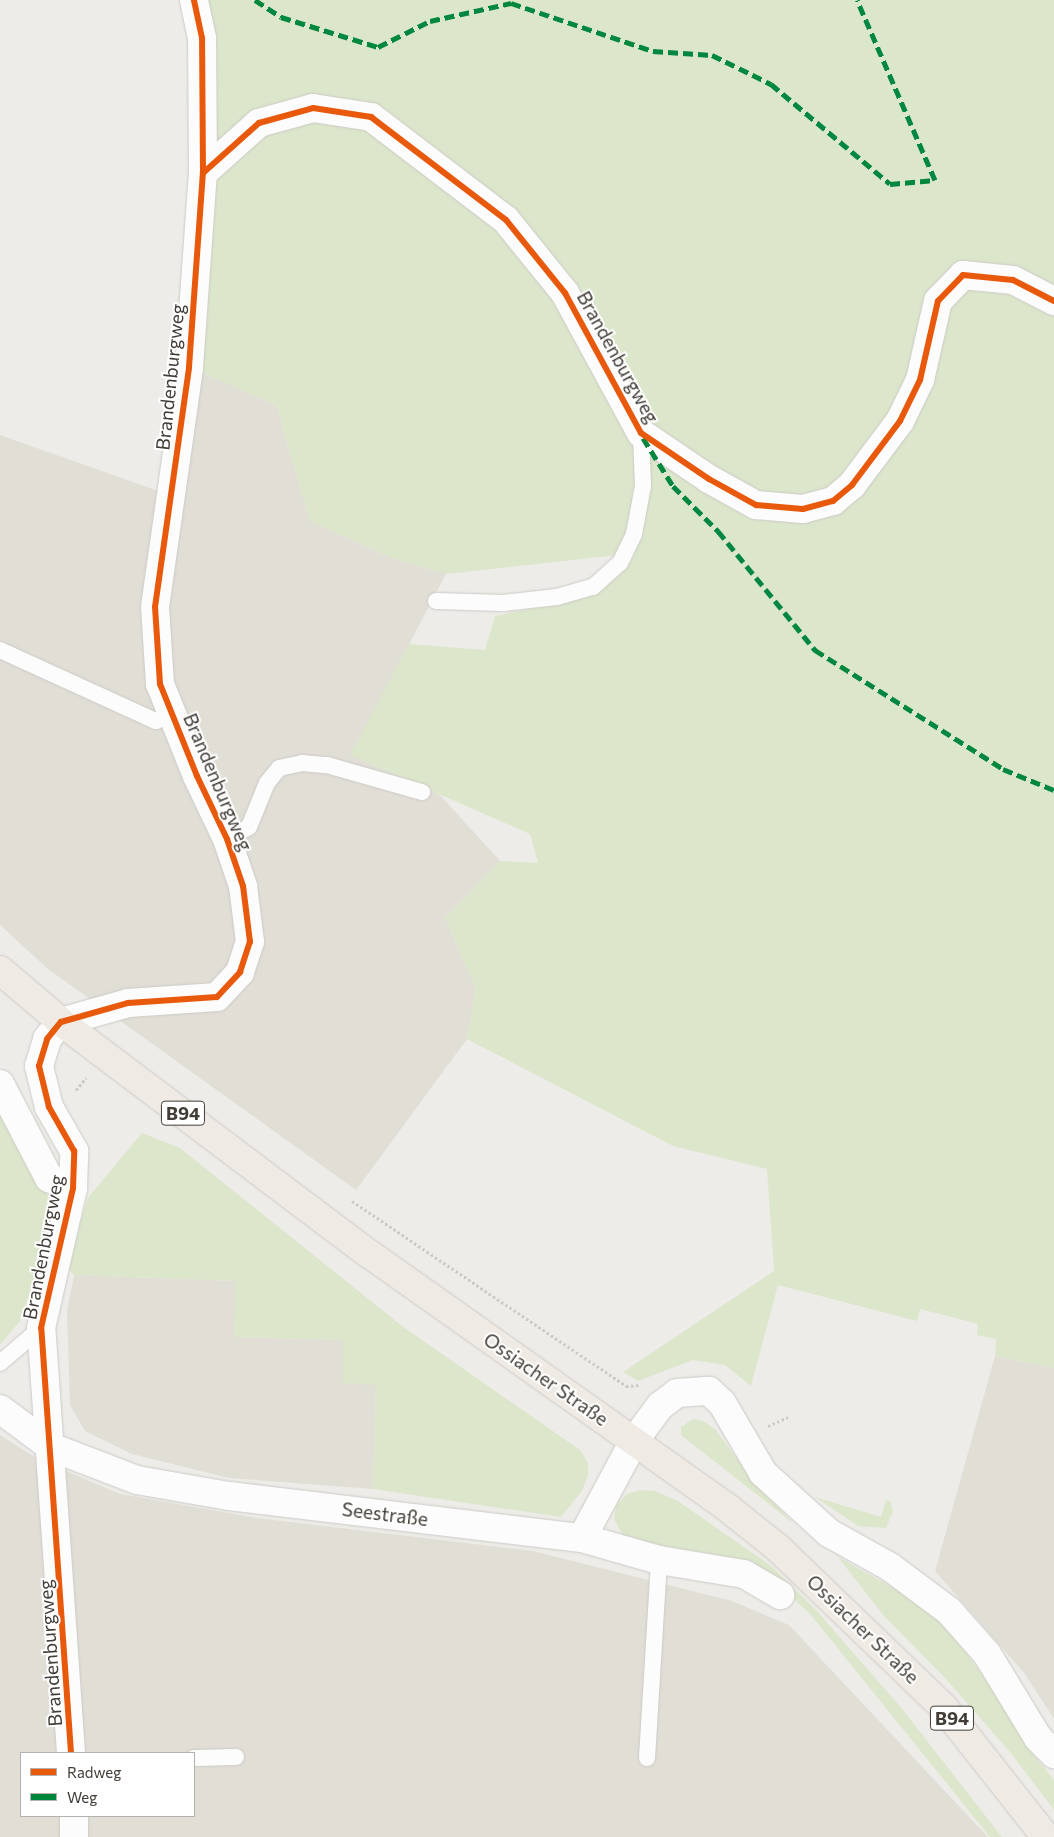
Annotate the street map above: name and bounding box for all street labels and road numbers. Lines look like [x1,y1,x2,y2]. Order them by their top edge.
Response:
street label: Brandenburgweg [572,287,664,427]
street label: Brandenburgweg [151,303,189,451]
street label: Brandenburgweg [179,710,257,854]
road number: B94 [160,1098,206,1128]
street label: Brandenburgweg [18,1173,68,1321]
street label: Ossiacher Straße [479,1328,613,1430]
street label: Seestraße [341,1497,429,1531]
street label: Ossiacher Straße [802,1570,924,1688]
street label: Brandenburgweg [33,1579,67,1727]
road number: B94 [930,1702,974,1734]

